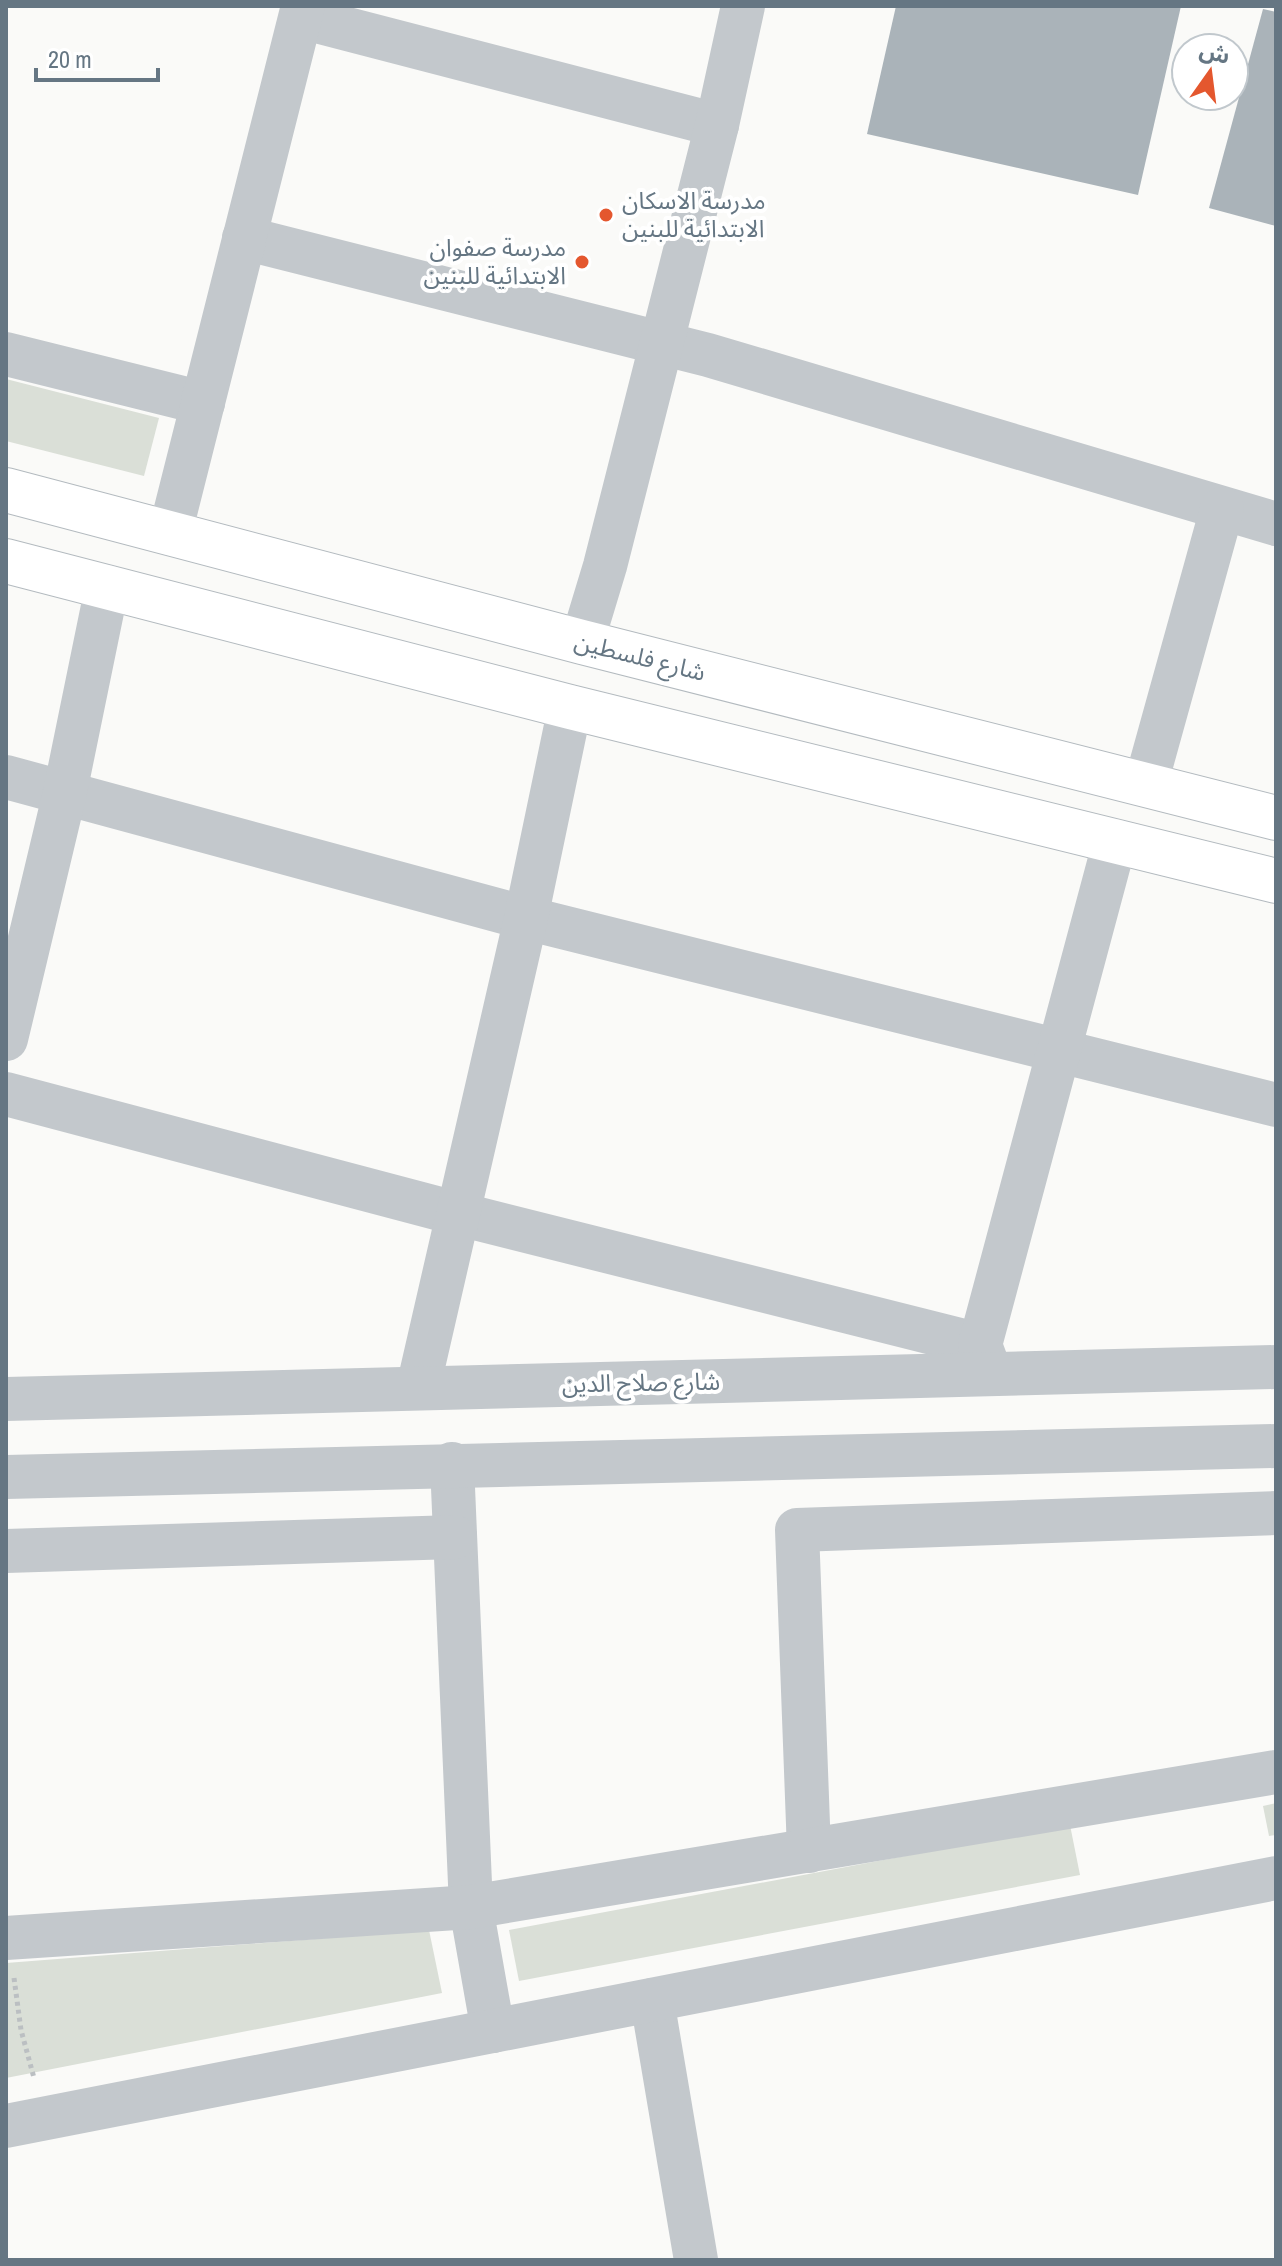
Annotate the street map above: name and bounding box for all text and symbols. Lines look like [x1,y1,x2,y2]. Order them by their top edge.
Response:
scale bar [36,32,158,82]
north arrow [1170,32,1250,112]
text: ش [1197,34,1233,71]
text: 20 m [48,43,92,75]
place label: مدرسة الاسكان الابتدائية للبنين [622,184,766,244]
marker: مدرسة الاسكان الابتدائية للبنين [597,206,615,224]
place label: مدرسة صفوان الابتدائية للبنين [424,231,566,291]
marker: مدرسة صفوان الابتدائية للبنين [573,253,591,271]
street label: شارع فلسطين [571,624,709,690]
street label: شارع صلاح الدين [561,1365,721,1401]

